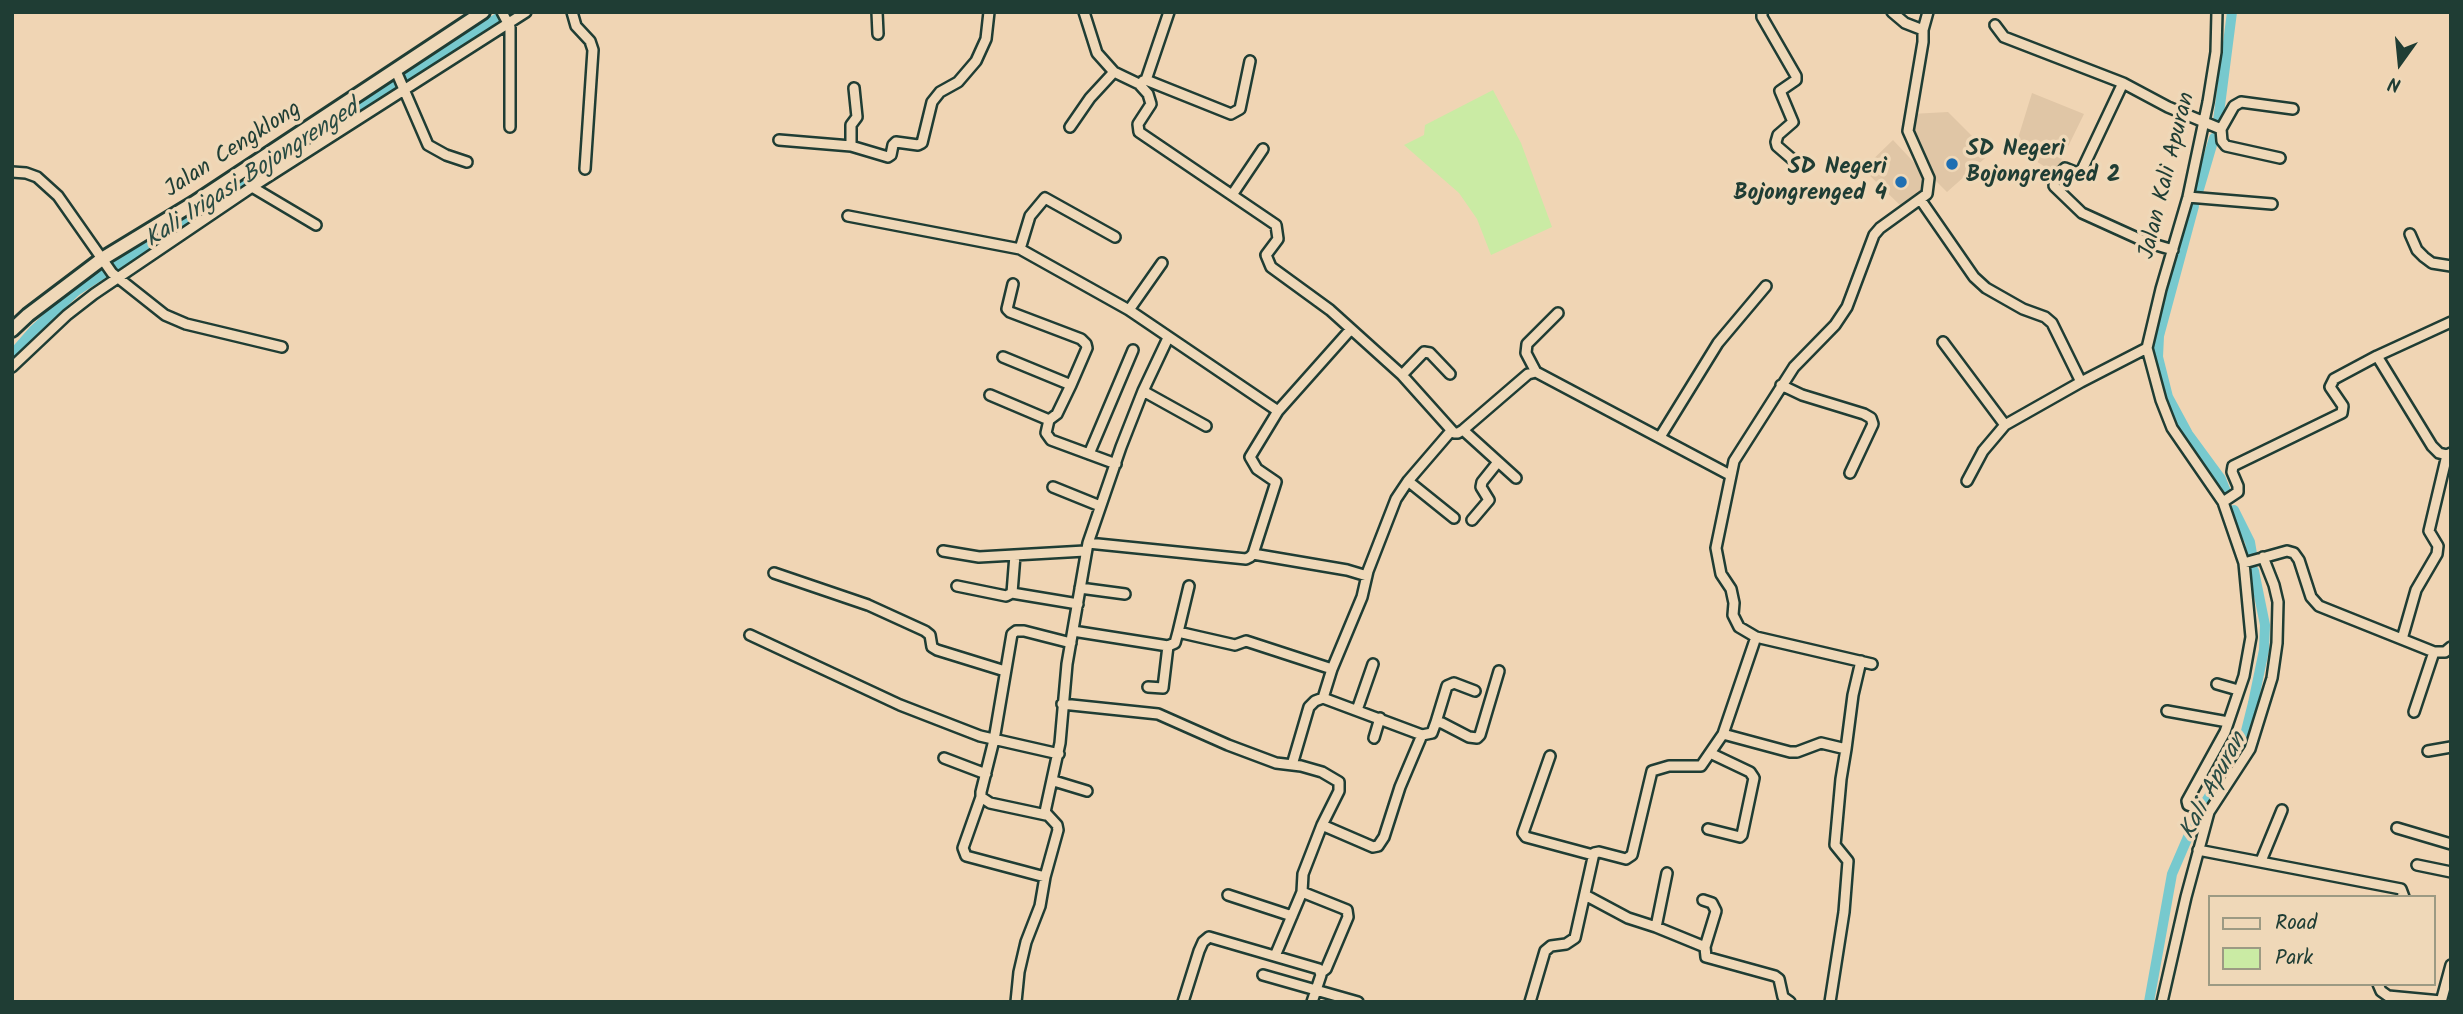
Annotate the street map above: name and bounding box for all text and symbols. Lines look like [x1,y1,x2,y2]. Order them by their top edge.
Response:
north arrow [2365,28,2435,98]
text: N [2385,67,2404,99]
street label: Jalan Kali Apuran [2135,90,2203,262]
water label: Kali Irigasi Bojongrenged [141,96,365,256]
street label: Jalan Cengklong [161,97,307,205]
place label: SD Negeri Bojongrenged 2 [1966,137,2120,191]
place label: SD Negeri Bojongrenged 4 [1734,155,1887,209]
marker: SD Negeri Bojongrenged 2 [1944,156,1960,172]
marker: SD Negeri Bojongrenged 4 [1893,174,1909,190]
water label: Kali Apuran [2175,729,2255,845]
legend [2208,895,2435,986]
text: Road [2275,907,2317,940]
text: Park [2275,942,2313,975]

